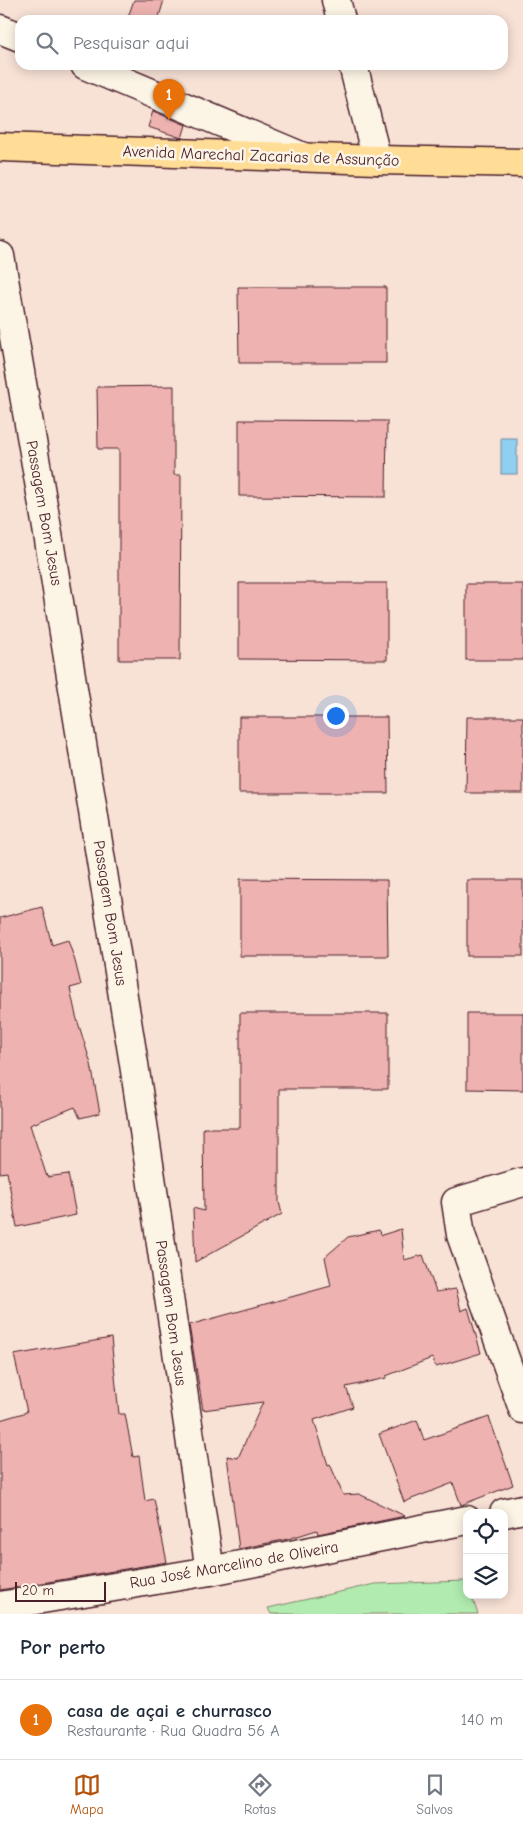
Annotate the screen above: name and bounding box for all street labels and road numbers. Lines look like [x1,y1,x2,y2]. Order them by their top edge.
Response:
street label: Avenida Marechal Zacarias de Assunção [122,142,400,170]
street label: Passagem Bom Jesus [22,439,66,587]
street label: Passagem Bom Jesus [90,839,130,987]
street label: Passagem Bom Jesus [152,1239,190,1387]
street label: Rua José Marcelino de Oliveira [128,1538,340,1592]

